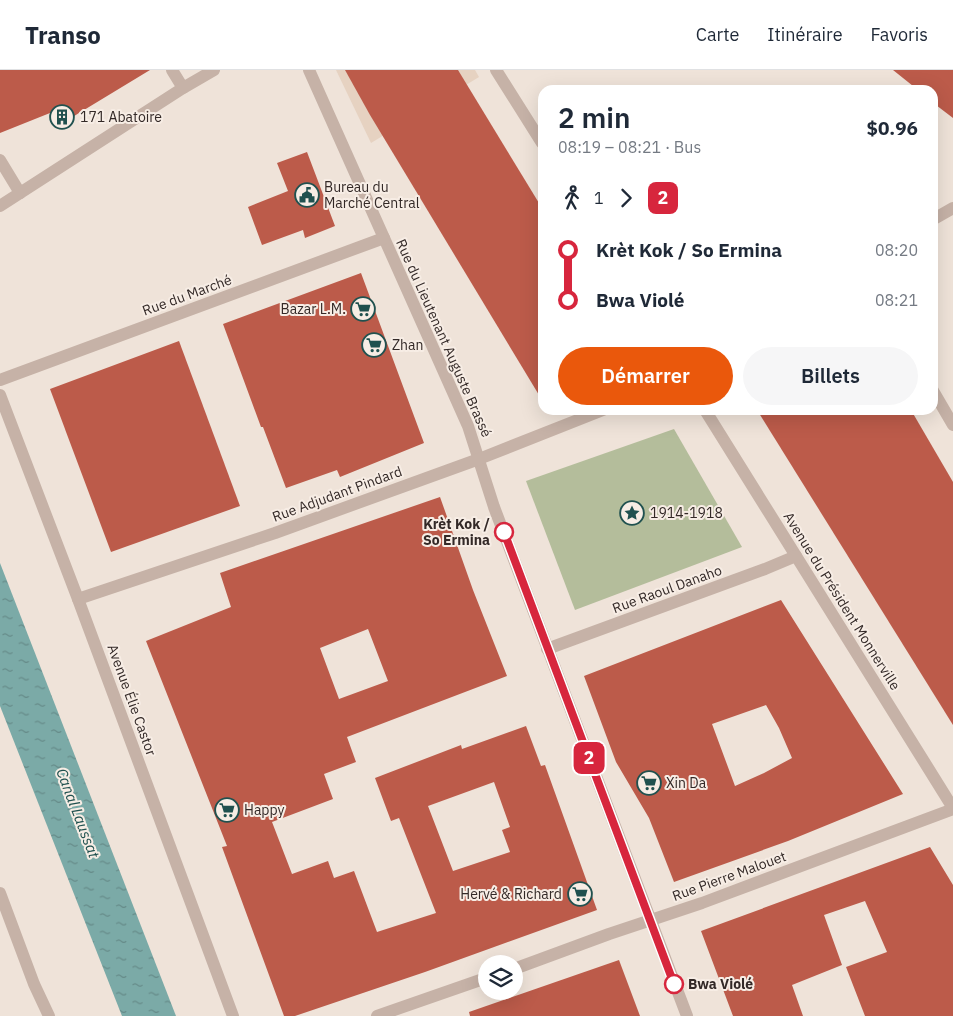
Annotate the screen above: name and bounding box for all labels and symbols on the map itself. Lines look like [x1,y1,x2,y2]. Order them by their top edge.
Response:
building icon: 171 Abatoire [49,104,75,130]
place label: 171 Abatoire [80,108,162,126]
place label: Bureau du Marché Central [324,178,420,212]
public building icon: Bureau du Marché Central [294,182,320,208]
street label: Rue du Lieutenant Auguste Brassé [392,236,496,440]
street label: Rue du Marché [140,270,234,320]
supermarket icon: Bazar L.M. [350,296,376,322]
place label: Bazar L.M. [281,300,346,318]
supermarket icon: Zhan [361,332,387,358]
place label: Zhan [392,336,424,354]
street label: Rue Adjudant Pindard [270,462,404,526]
place icon: 1914-1918 [619,500,645,526]
place label: 1914-1918 [650,504,723,522]
street label: Avenue du Président Monnerville [780,509,905,694]
place label: Krèt Kok / So Ermina [423,515,490,549]
marker: Krèt Kok / So Ermina [494,522,514,542]
street label: Rue Raoul Danaho [610,561,724,617]
street label: Avenue Élie Castor [103,641,161,758]
line badge: 2 [573,742,605,774]
water label: Canal Laussat [52,766,104,861]
supermarket icon: Xin Da [636,770,662,796]
place label: Xin Da [666,774,707,792]
supermarket icon: Happy [214,797,240,823]
place label: Happy [244,801,285,819]
street label: Rue Pierre Malouet [670,847,788,905]
supermarket icon: Hervé & Richard [567,881,593,907]
place label: Hervé & Richard [460,885,562,903]
marker: Bwa Violé [664,974,684,994]
place label: Bwa Violé [688,975,753,993]

